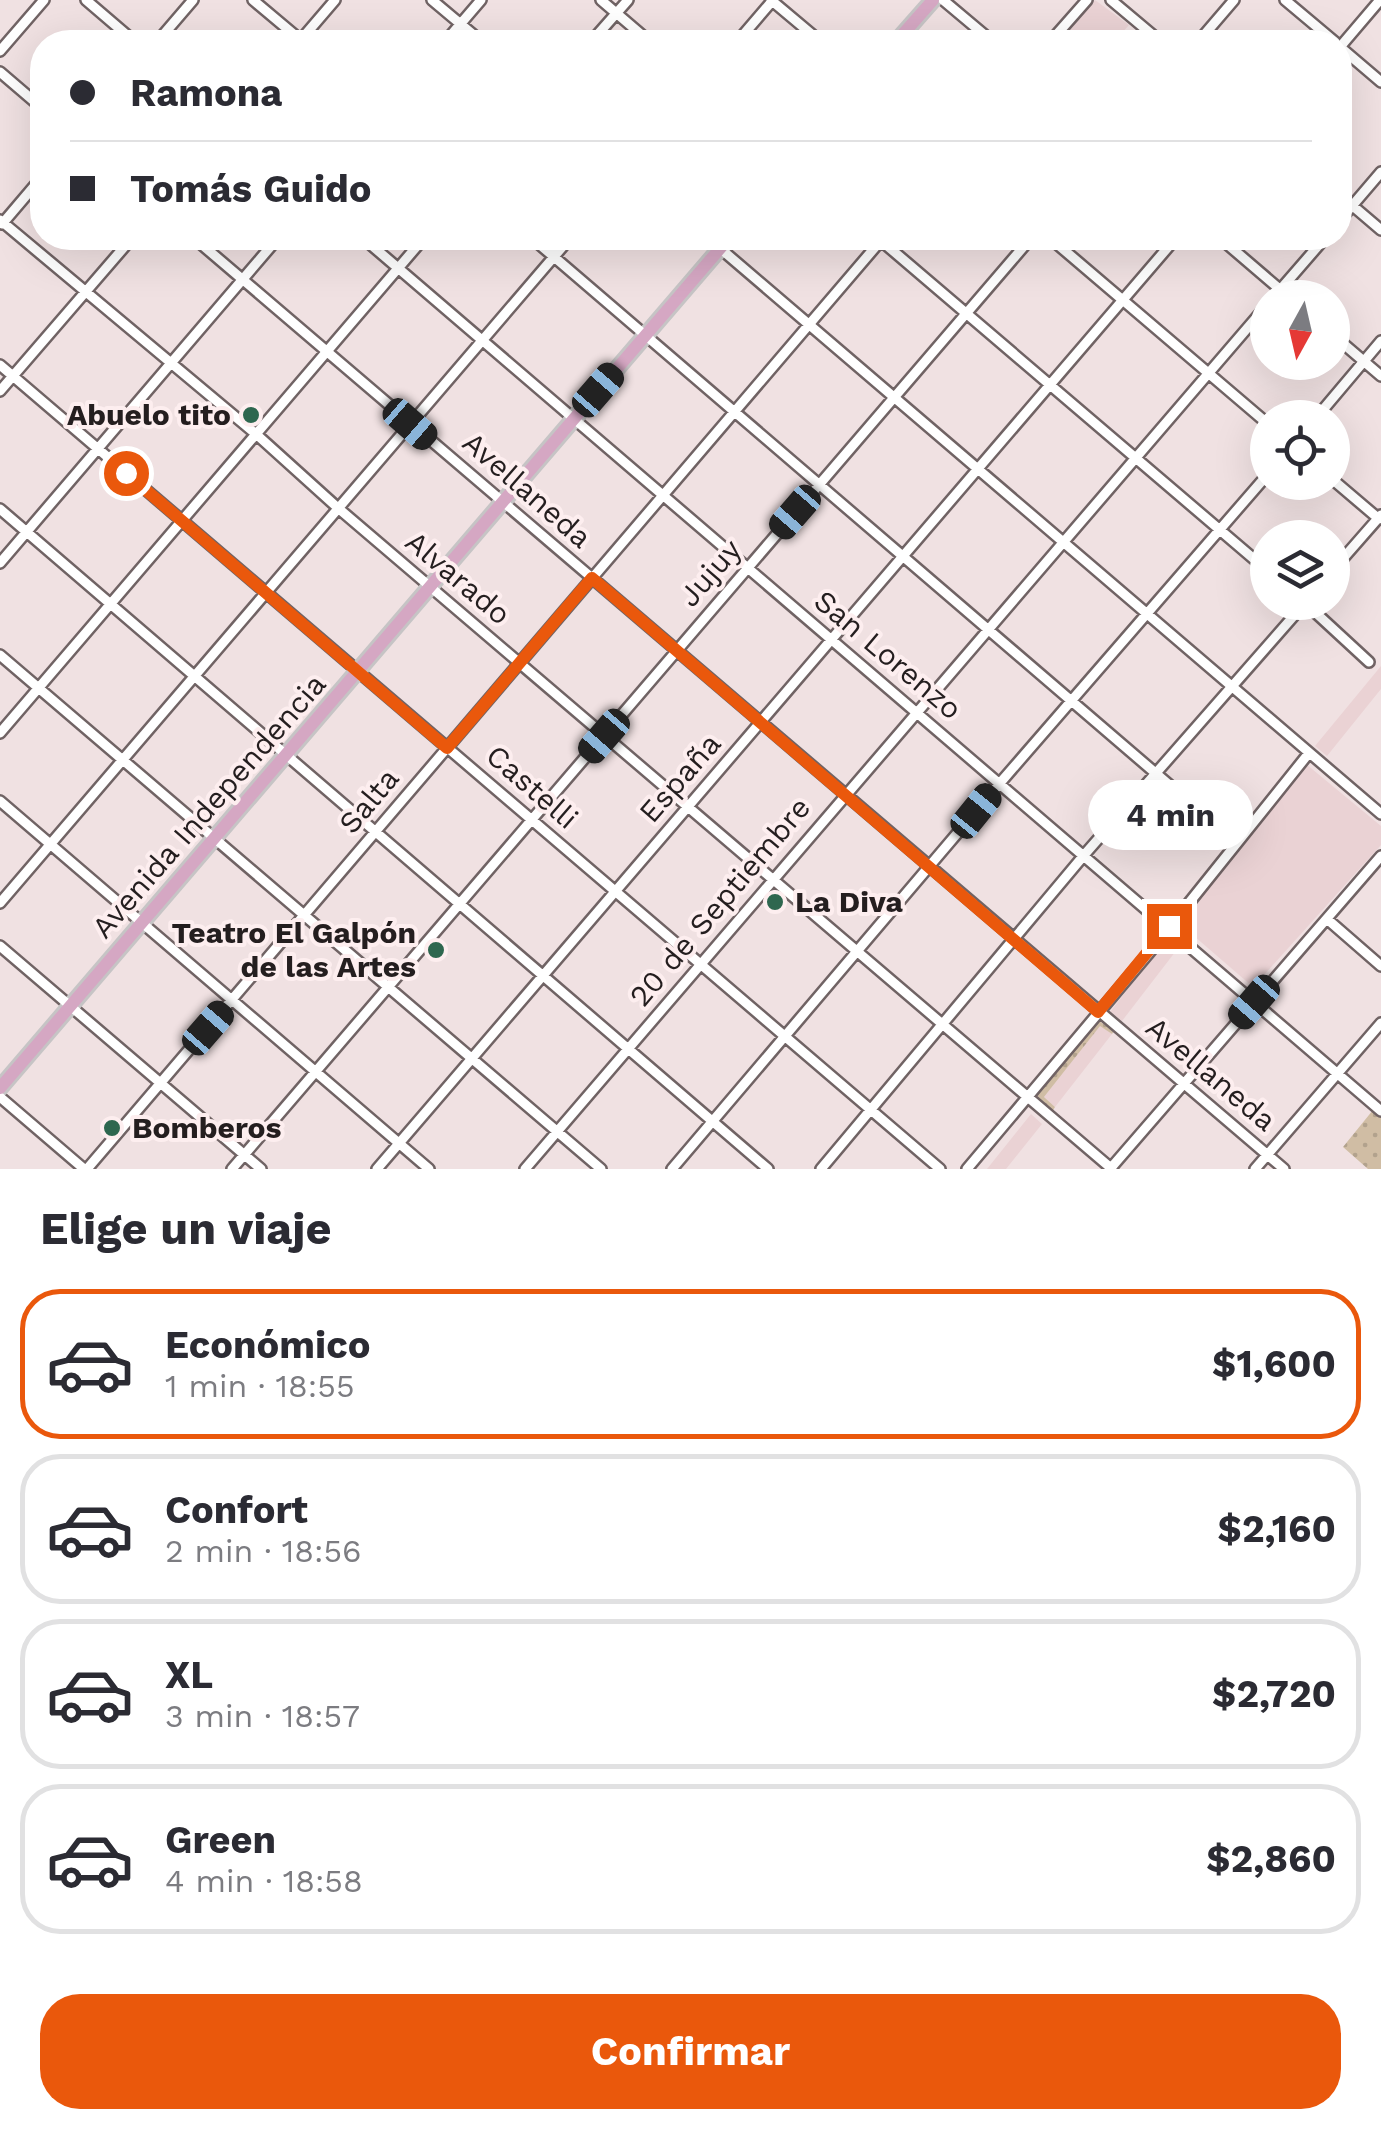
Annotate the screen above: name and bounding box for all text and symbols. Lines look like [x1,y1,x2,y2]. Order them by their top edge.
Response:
text: Ramona [130,71,282,115]
text: Tomás Guido [130,167,372,211]
north arrow [1250,280,1350,380]
map controls [1250,280,1350,620]
car [567,358,629,422]
car [378,393,442,455]
place label: Abuelo tito [67,397,231,432]
button: locate [1250,400,1350,500]
marker: Abuelo tito [240,404,262,426]
street label: Avellaneda [456,424,599,555]
route start [104,451,149,496]
car [764,480,826,544]
button: layers [1250,520,1350,620]
street label: Alvarado [399,524,518,632]
street label: Jujuy [671,532,748,613]
street label: San Lorenzo [808,583,969,726]
street label: Avenida Independencia [84,667,333,945]
car [573,704,635,768]
street label: España [632,726,728,829]
street label: Castelli [479,737,585,836]
street label: Salta [331,761,406,840]
car [945,778,1007,844]
callout: 4 min [1086,781,1252,851]
street label: 20 de Septiembre [622,790,817,1013]
text: 4 min [1126,796,1215,834]
place label: La Diva [795,884,903,919]
marker: La Diva [764,891,786,913]
route end [1147,904,1192,949]
place label: Teatro El Galpón de las Artes [172,915,416,984]
marker: Teatro El Galpón de las Artes [425,939,447,961]
car [1223,970,1285,1034]
car [177,996,239,1060]
street label: Avellaneda [1139,1009,1283,1138]
place label: Bomberos [132,1110,282,1145]
marker: Bomberos [101,1117,123,1139]
text: Elige un viaje [40,1202,332,1255]
icon: car [45,1319,135,1409]
text: Económico [165,1323,370,1367]
text: $1,600 [1212,1342,1336,1386]
text: 1 min · 18:55 [165,1367,355,1405]
icon: car [45,1484,135,1574]
text: Confort [165,1488,308,1532]
text: $2,160 [1218,1507,1336,1551]
text: 2 min · 18:56 [165,1532,362,1570]
icon: car [45,1649,135,1739]
text: XL [165,1653,213,1697]
text: $2,720 [1212,1672,1336,1716]
text: 3 min · 18:57 [165,1697,360,1735]
icon: car [45,1814,135,1904]
text: Green [165,1818,276,1862]
text: $2,860 [1206,1837,1336,1881]
text: 4 min · 18:58 [165,1862,363,1900]
button: Confirmar [40,1994,1341,2109]

